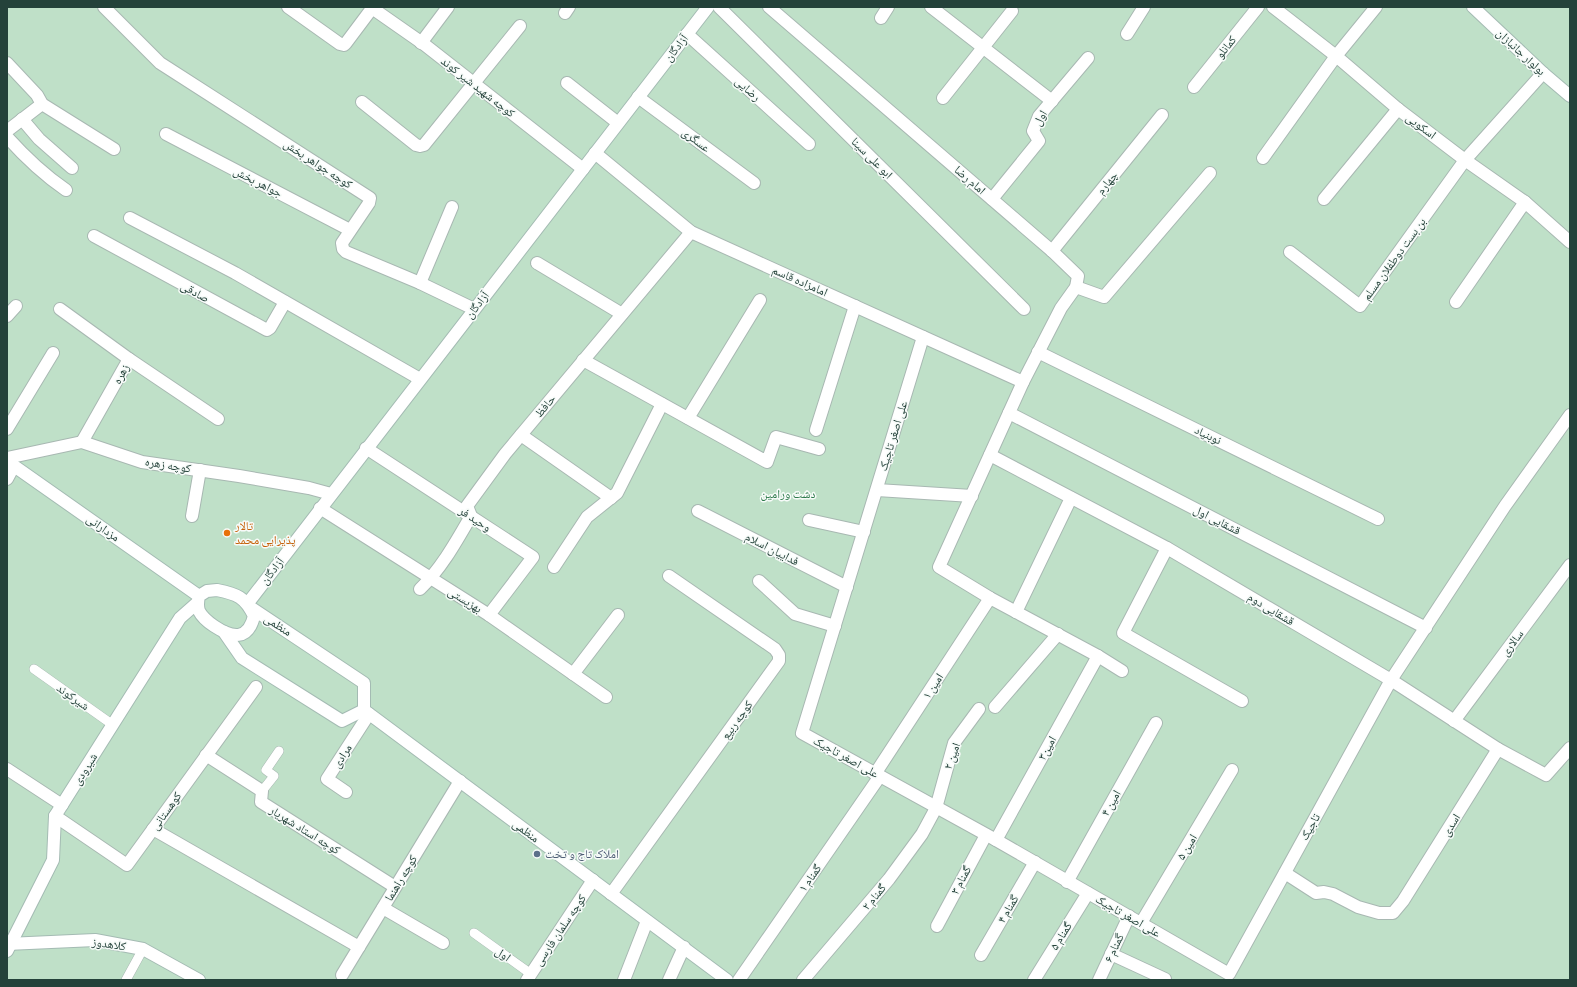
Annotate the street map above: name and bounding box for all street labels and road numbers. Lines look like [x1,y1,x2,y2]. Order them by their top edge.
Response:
street label: بولوار جانبازان [1492,25,1549,80]
street label: آزادگان [660,30,693,66]
street label: کمانلو [1212,32,1241,62]
street label: کوچه شهید شیر کوند [437,53,518,122]
street label: رضایی [731,73,765,106]
street label: اول [1029,107,1052,129]
street label: اسکویی [1402,109,1440,144]
street label: عسگری [678,124,714,157]
street label: ابو علی سینا [847,134,896,183]
street label: کوچه جواهر بخش [280,136,355,193]
street label: امام رضا [950,162,989,199]
street label: جواهر بخش [230,163,286,202]
street label: چهارم [1093,168,1122,199]
street label: بن بست دوطفلان مسلم [1358,214,1430,304]
street label: امامزاده قاسم [769,262,830,301]
street label: صادقی [177,278,212,307]
street label: آزادگان [461,287,494,323]
street label: زهره [109,361,134,387]
street label: حافظ [531,391,560,421]
street label: علی اصغر تاجیک [875,399,912,473]
street label: نوبنیاد [1191,422,1224,449]
street label: کوچه زهره [144,453,192,478]
street label: قشقایی اول [1190,501,1243,540]
street label: وحید فر [454,502,494,536]
street label: مزدارانی [83,511,123,546]
street label: فداییان اسلام [742,529,802,570]
street label: آزادگان [256,553,289,589]
street label: بهزیستی [444,583,485,618]
street label: قشقایی دوم [1244,589,1297,630]
street label: منظمی [261,610,295,641]
street label: سالاری [1497,626,1528,660]
street label: امین ۱ [919,670,948,702]
street label: شیرکوند [53,680,93,715]
street label: کوچه ربیع [718,697,757,743]
street label: علی اصغر تاجیک [810,732,882,782]
street label: امین۳ [1034,733,1061,763]
street label: امین ۲ [940,740,965,772]
street label: مرادی [328,741,357,772]
street label: شیرودی [69,750,102,789]
street label: امین ۴ [1097,787,1126,819]
street label: کوهستانی [147,789,186,834]
street label: کوچه استاد شهریار [265,801,343,859]
street label: تاجیک [1296,810,1325,844]
street label: اسدی [1438,811,1465,840]
street label: منظمی [509,816,543,847]
street label: امین ۵ [1173,831,1202,863]
street label: کوچه راهنما [381,852,422,905]
street label: گمنام ۱ [795,861,826,896]
street label: گمنام ۳ [947,863,976,898]
street label: گمنام ۲ [858,880,891,914]
street label: کوچه سلمان فارسی [530,891,591,970]
street label: علی اصغر تاجیک [1092,891,1163,942]
street label: گمنام ۴ [994,892,1023,927]
street label: گمنام ۵ [1046,919,1077,954]
street label: گمنام ۶ [1100,931,1129,965]
street label: کلاهدوز [90,934,127,955]
street label: اول [491,943,514,966]

